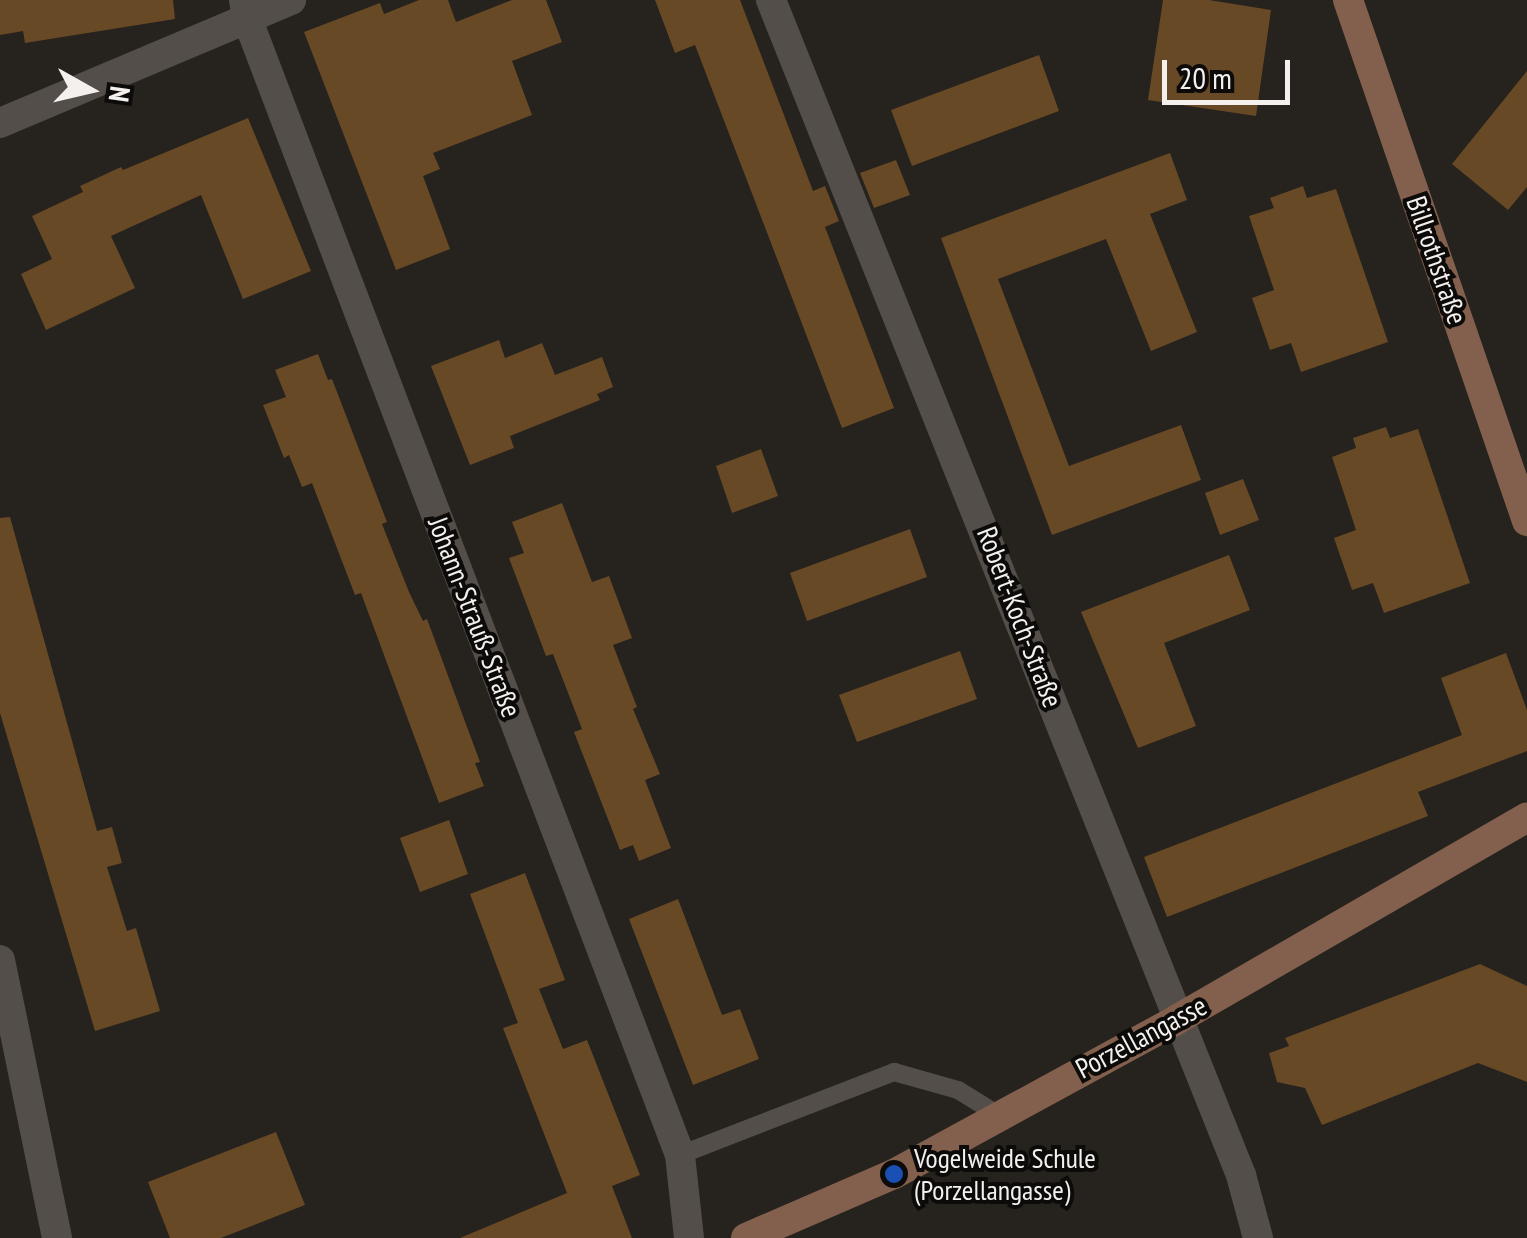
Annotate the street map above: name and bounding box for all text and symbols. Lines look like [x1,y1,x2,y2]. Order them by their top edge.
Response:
north arrow [40,40,140,140]
scale bar [1167,40,1294,102]
text: 20 m [1179,58,1232,97]
text: N [101,84,140,104]
street label: Billrothstraße [1399,191,1475,329]
street label: Johann-Strauß-Straße [421,512,529,722]
street label: Robert-Koch-Straße [970,522,1070,712]
street label: Porzellangasse [1070,989,1212,1085]
place label: Vogelweide Schule (Porzellangasse) [914,1141,1096,1207]
marker: Vogelweide Schule (Porzellangasse) [883,1163,905,1185]

